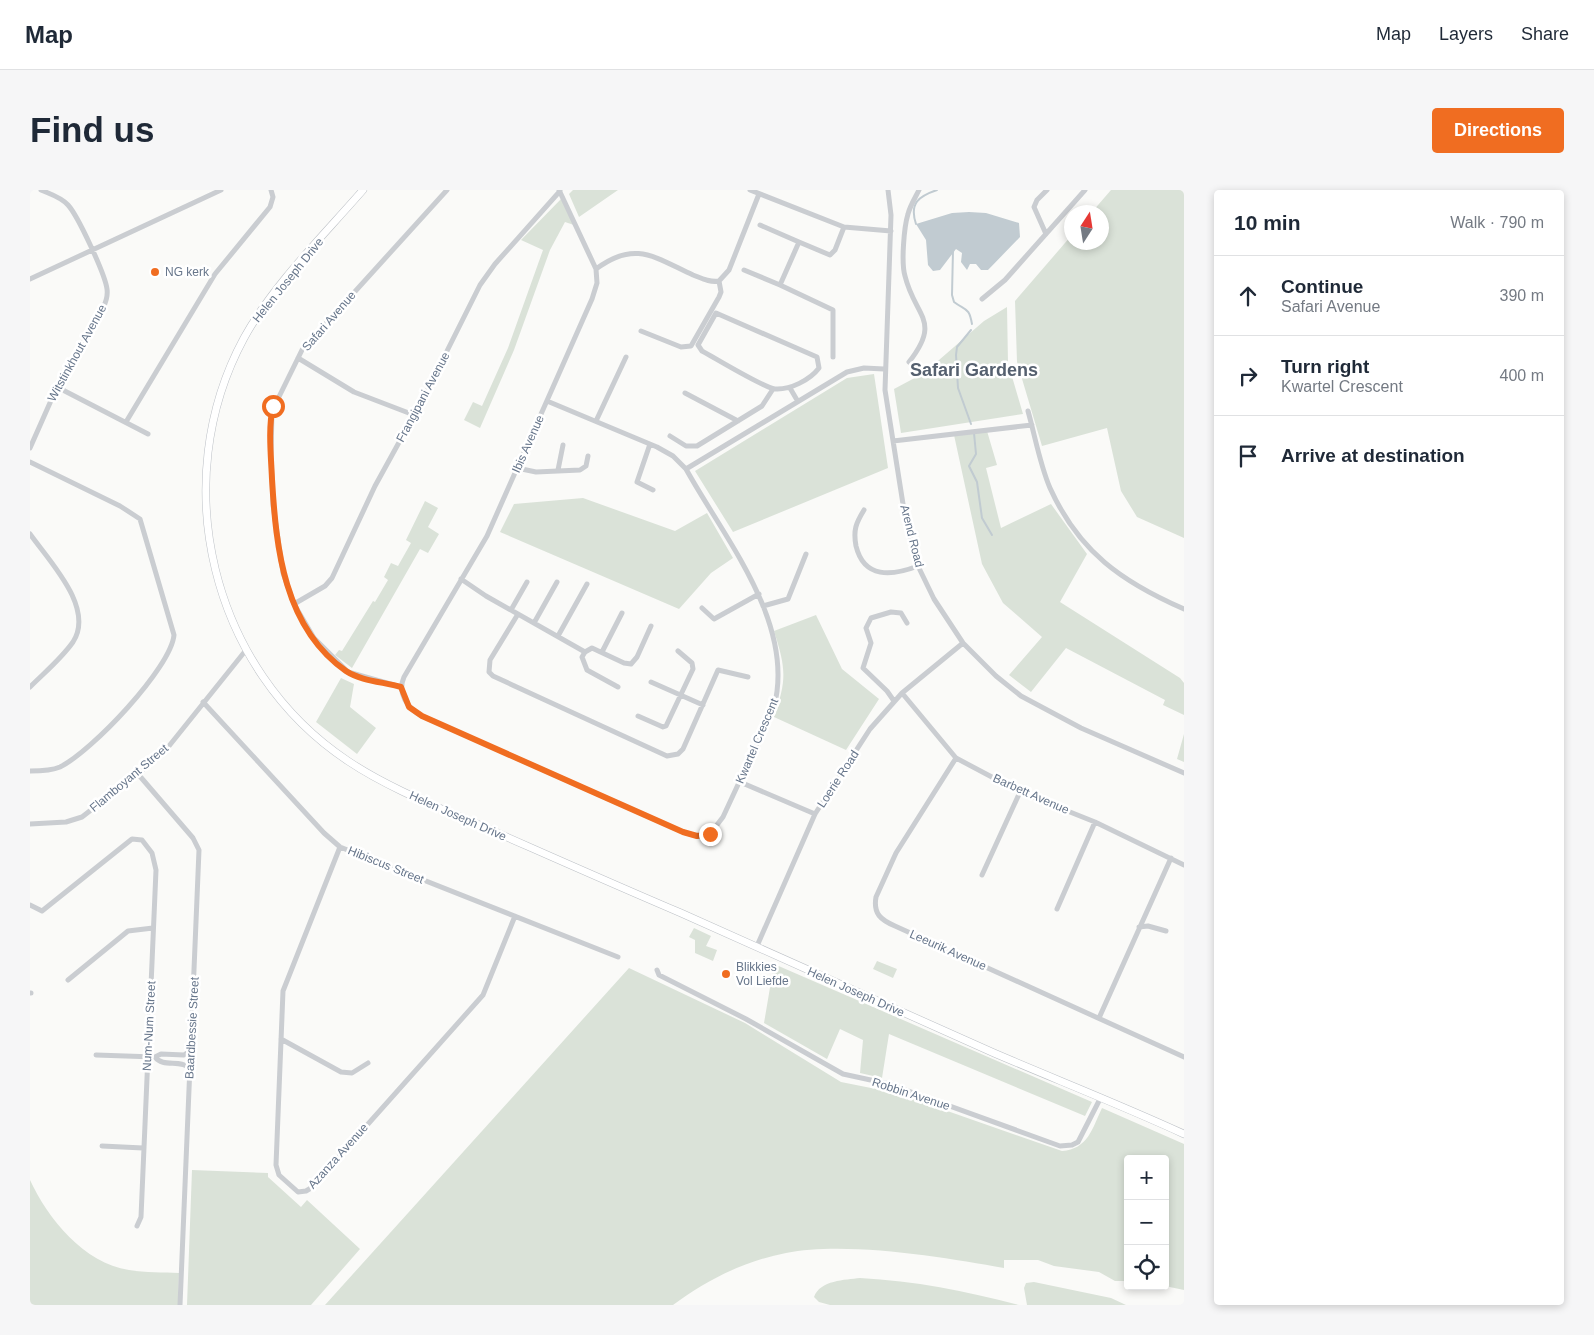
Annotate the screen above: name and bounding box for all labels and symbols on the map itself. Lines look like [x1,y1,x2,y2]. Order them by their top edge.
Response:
north arrow [1064,205,1109,250]
street label: Helen Joseph Drive [250,235,327,325]
place label: NG kerk [165,265,210,279]
marker: NG kerk [149,266,161,278]
street label: Safari Avenue [299,288,359,354]
street label: Witstinkhout Avenue [45,302,110,404]
street label: Frangipani Avenue [393,349,453,444]
district label: Safari Gardens [910,360,1038,380]
route start [262,395,285,418]
street label: Ibis Avenue [509,413,547,475]
street label: Arend Road [897,503,927,569]
street label: Kwartel Crescent [733,696,782,786]
street label: Flamboyant Street [87,741,172,815]
street label: Loerie Road [814,748,862,810]
street label: Barbett Avenue [991,771,1072,817]
street label: Helen Joseph Drive [407,788,509,844]
route end [699,823,722,846]
street label: Hibiscus Street [346,843,427,887]
street label: Leeurik Avenue [907,927,989,973]
place label: Blikkies Vol Liefde [736,960,789,988]
street label: Helen Joseph Drive [805,964,907,1020]
marker: Blikkies Vol Liefde [720,968,732,980]
street label: Baardbessie Street [182,976,202,1079]
street label: Num-Num Street [140,980,158,1071]
street label: Robbin Avenue [870,1075,952,1113]
street label: Azanza Avenue [305,1120,371,1192]

